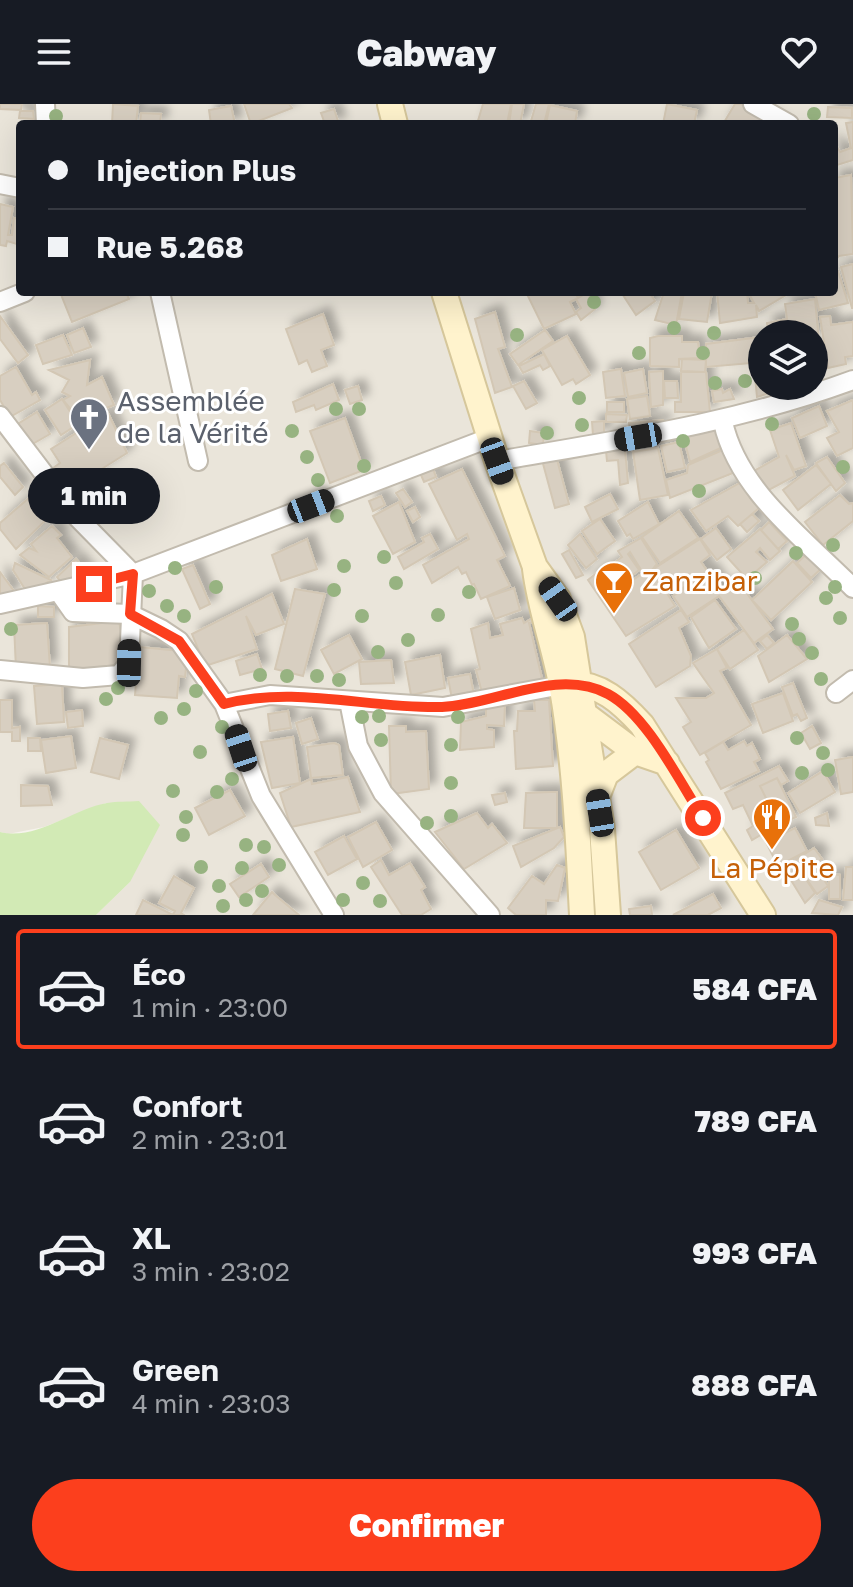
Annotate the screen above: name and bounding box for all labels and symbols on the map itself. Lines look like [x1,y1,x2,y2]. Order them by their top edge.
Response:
place label: Assemblée de la Vérité [117,384,268,449]
church icon: Assemblée de la Vérité [68,396,110,451]
car [612,421,664,453]
car [478,434,516,488]
callout: 1 min [28,468,160,524]
car [284,486,338,526]
bar icon: Zanzibar [593,560,635,615]
place label: Zanzibar [642,564,758,597]
route end [76,566,112,602]
car [534,572,582,626]
car [117,639,141,687]
car [222,721,260,775]
car [584,787,616,839]
restaurant icon: La Pépite [751,796,793,851]
route start [685,800,721,836]
place label: La Pépite [709,851,835,884]

